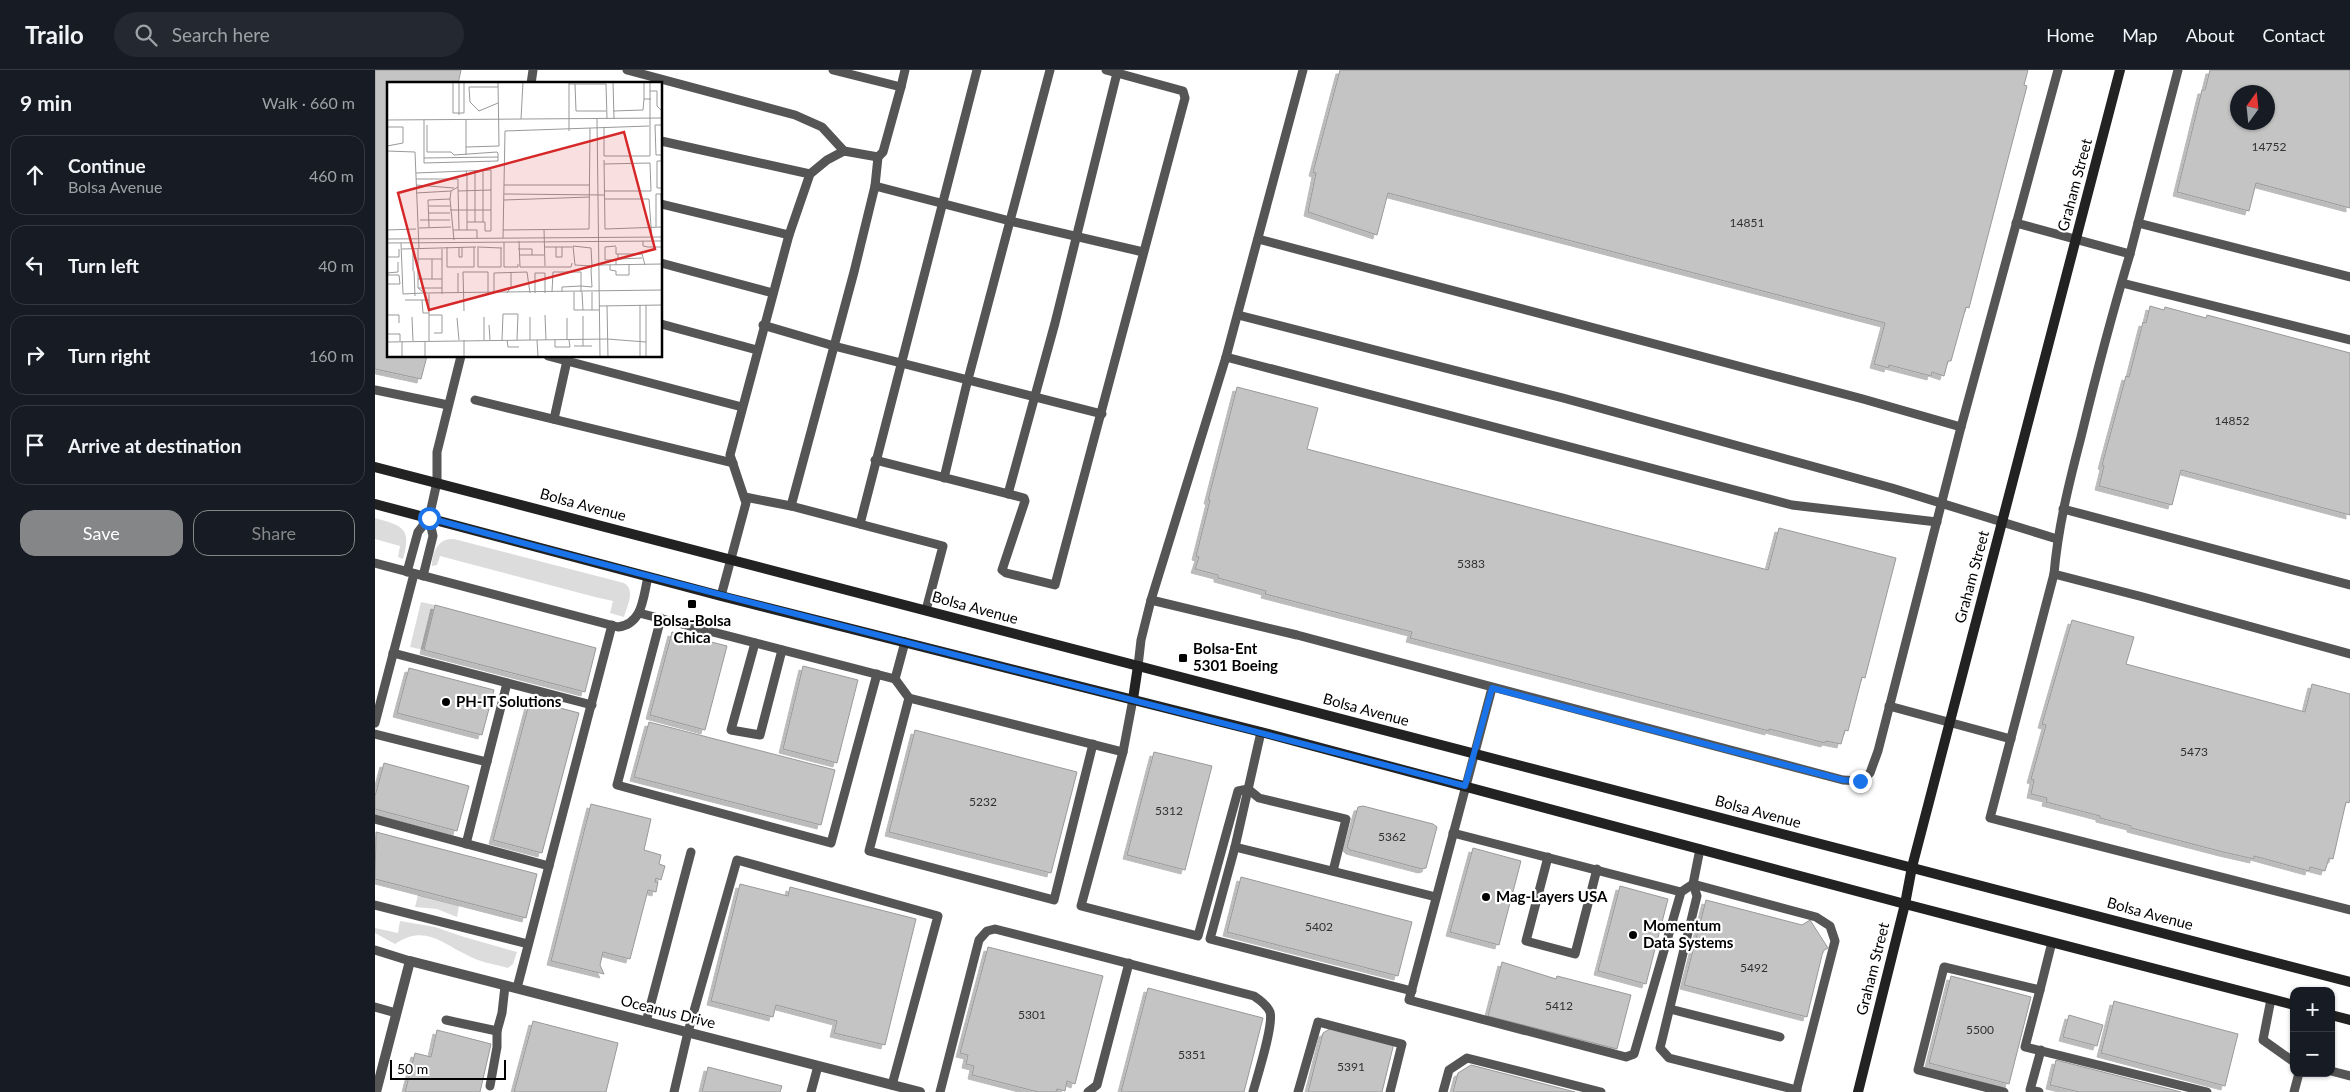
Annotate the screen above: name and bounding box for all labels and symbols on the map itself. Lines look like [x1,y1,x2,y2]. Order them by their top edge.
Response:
inset map [387,82,663,358]
north arrow [2230,85,2275,130]
street label: Graham Street [2053,136,2095,233]
house number: 14752 [2252,139,2286,154]
house number: 14851 [1730,215,1764,230]
house number: 14852 [2215,413,2249,428]
street label: Bolsa Avenue [538,484,628,524]
route start [418,507,441,530]
street label: Graham Street [1950,528,1992,625]
house number: 5383 [1457,556,1485,571]
street label: Bolsa Avenue [930,587,1020,627]
marker: Bolsa-Bolsa Chica [686,598,698,610]
place label: Bolsa-Bolsa Chica [653,611,731,646]
place label: Bolsa-Ent 5301 Boeing [1193,639,1278,674]
marker: Bolsa-Ent 5301 Boeing [1177,652,1189,664]
street label: Bolsa Avenue [1321,689,1411,729]
place label: PH-IT Solutions [456,692,562,710]
marker: PH-IT Solutions [440,696,452,708]
house number: 5473 [2180,744,2208,759]
route end [1849,770,1872,793]
street label: Bolsa Avenue [1713,791,1803,831]
house number: 5232 [969,794,997,809]
house number: 5312 [1155,803,1183,818]
house number: 5362 [1378,829,1406,844]
place label: Mag-Layers USA [1496,887,1608,905]
marker: Mag-Layers USA [1480,891,1492,903]
street label: Bolsa Avenue [2105,893,2195,933]
place label: Momentum Data Systems [1643,916,1734,951]
house number: 5402 [1305,919,1333,934]
street label: Graham Street [1852,920,1892,1017]
marker: Momentum Data Systems [1627,929,1639,941]
house number: 5492 [1740,960,1768,975]
street label: Oceanus Drive [619,991,718,1032]
house number: 5412 [1545,998,1573,1013]
house number: 5301 [1018,1007,1046,1022]
house number: 5500 [1966,1022,1994,1037]
house number: 5351 [1178,1047,1206,1062]
scale bar [390,1057,506,1080]
house number: 5391 [1337,1059,1365,1074]

